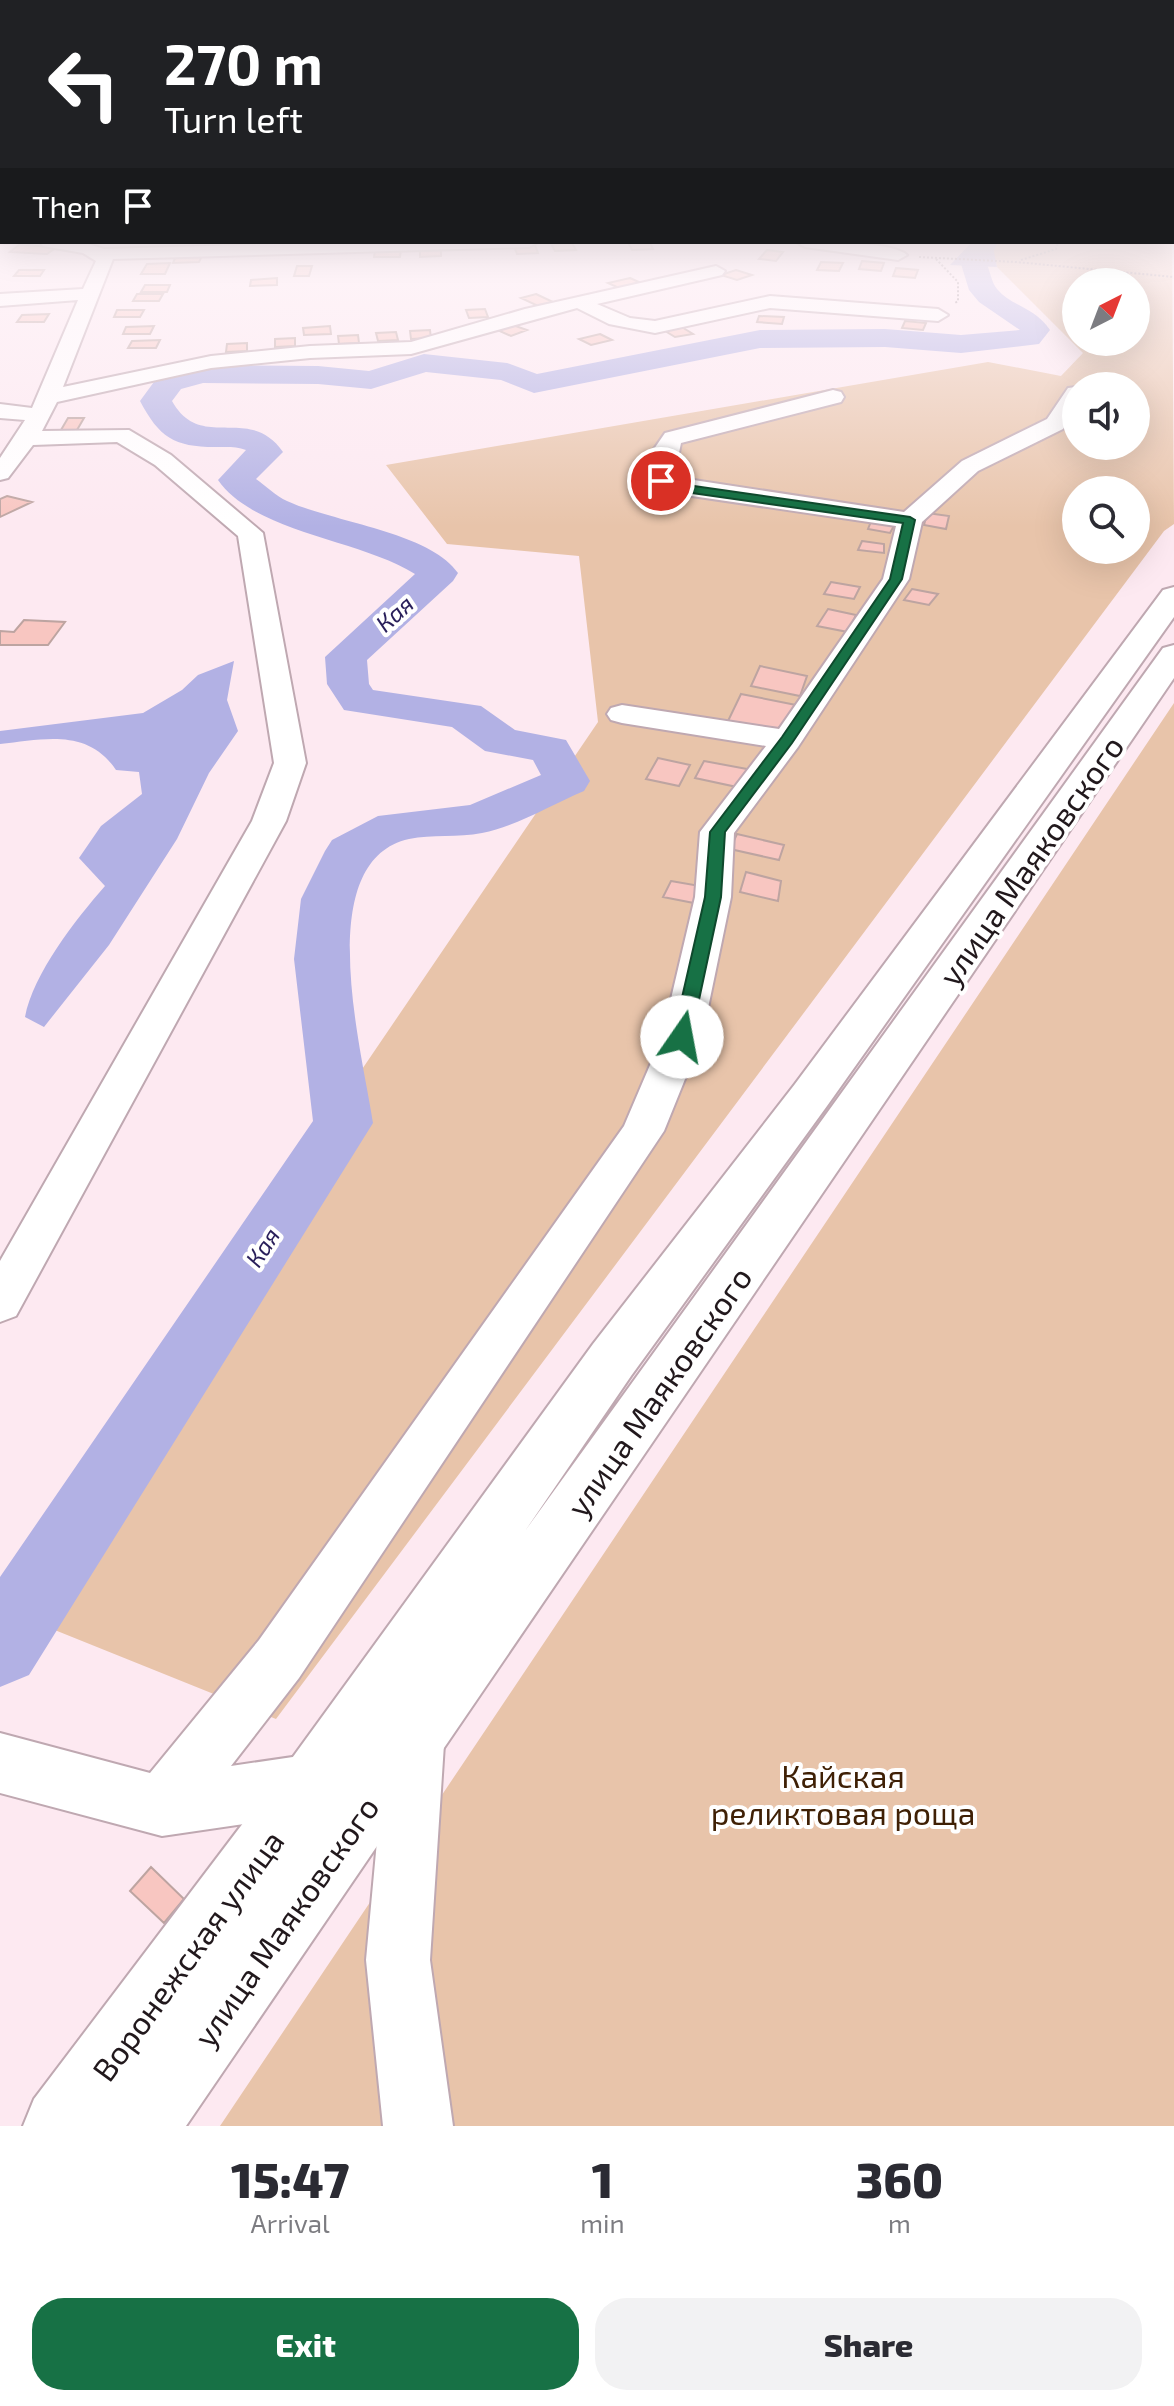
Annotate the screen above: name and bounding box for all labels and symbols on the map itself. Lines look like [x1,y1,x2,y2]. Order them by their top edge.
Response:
north arrow [1062,268,1150,356]
pin [627,447,695,515]
water label: Кая [369,589,419,637]
street label: улица Маяковского [929,728,1131,993]
position arrow [640,995,724,1079]
water label: Кая [239,1222,285,1272]
street label: улица Маяковского [557,1259,759,1524]
park label: Кайская реликтовая роща [711,1756,975,1831]
street label: улица Маяковского [184,1789,386,2054]
street label: Воронежская улица [83,1822,291,2088]

